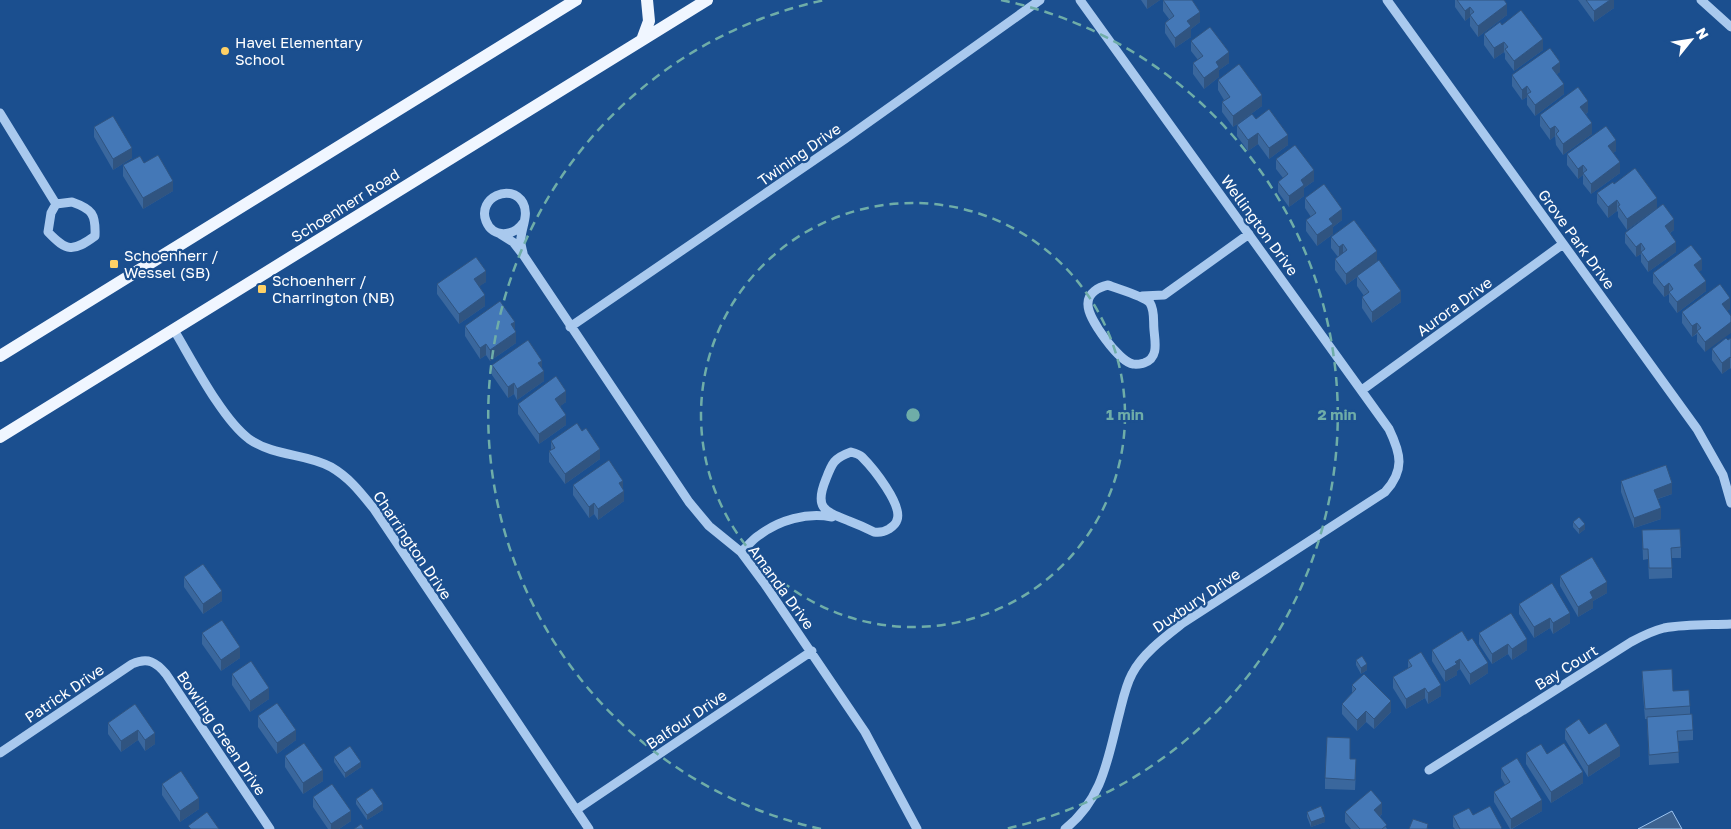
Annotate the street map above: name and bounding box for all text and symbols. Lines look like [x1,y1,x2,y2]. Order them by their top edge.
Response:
north arrow [1666,15,1716,65]
text: N [1693,24,1713,42]
place label: Havel Elementary School [235,33,363,68]
marker: Havel Elementary School [219,45,231,57]
street label: Twining Drive [754,119,844,189]
street label: Schoenherr Road [288,164,402,246]
street label: Wellington Drive [1218,171,1303,279]
street label: Grove Park Drive [1535,186,1619,293]
place label: Schoenherr / Wessel (SB) [124,246,219,281]
marker: Schoenherr / Wessel (SB) [108,258,120,270]
place label: Schoenherr / Charrington (NB) [272,271,395,306]
street label: Aurora Drive [1413,272,1495,339]
marker: Schoenherr / Charrington (NB) [256,283,268,295]
text: 1 min [1106,405,1144,423]
text: 2 min [1317,405,1357,423]
centre of rings [904,406,922,424]
street label: Charrington Drive [370,487,456,603]
street label: Amanda Drive [745,541,819,633]
street label: Duxbury Drive [1149,564,1243,636]
street label: Bay Court [1531,641,1601,693]
street label: Patrick Drive [21,660,107,726]
street label: Bowling Green Drive [174,667,270,799]
street label: Balfour Drive [642,685,730,753]

